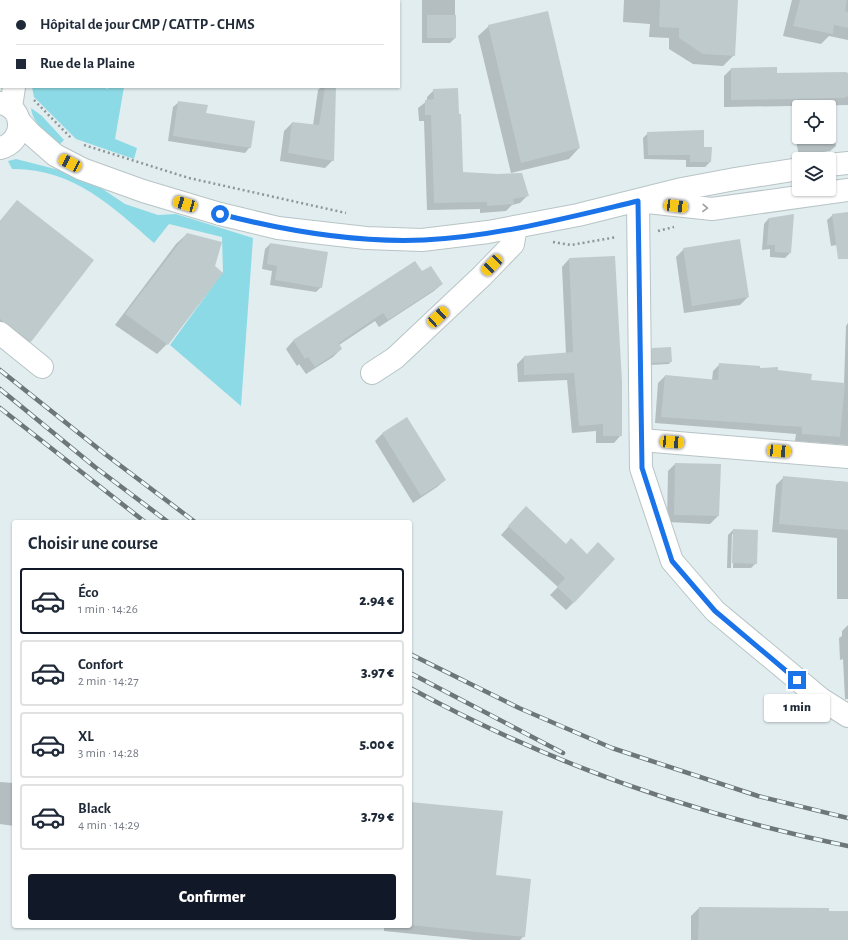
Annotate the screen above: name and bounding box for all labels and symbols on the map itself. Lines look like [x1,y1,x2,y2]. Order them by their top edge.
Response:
car [57,152,83,174]
car [172,195,198,213]
car [663,199,689,213]
one-way arrow [702,204,708,213]
route start [211,205,229,223]
car [479,252,505,278]
car [425,304,451,330]
car [660,435,684,449]
car [767,444,791,458]
route end [788,671,806,689]
callout: 1 min [764,694,830,722]

